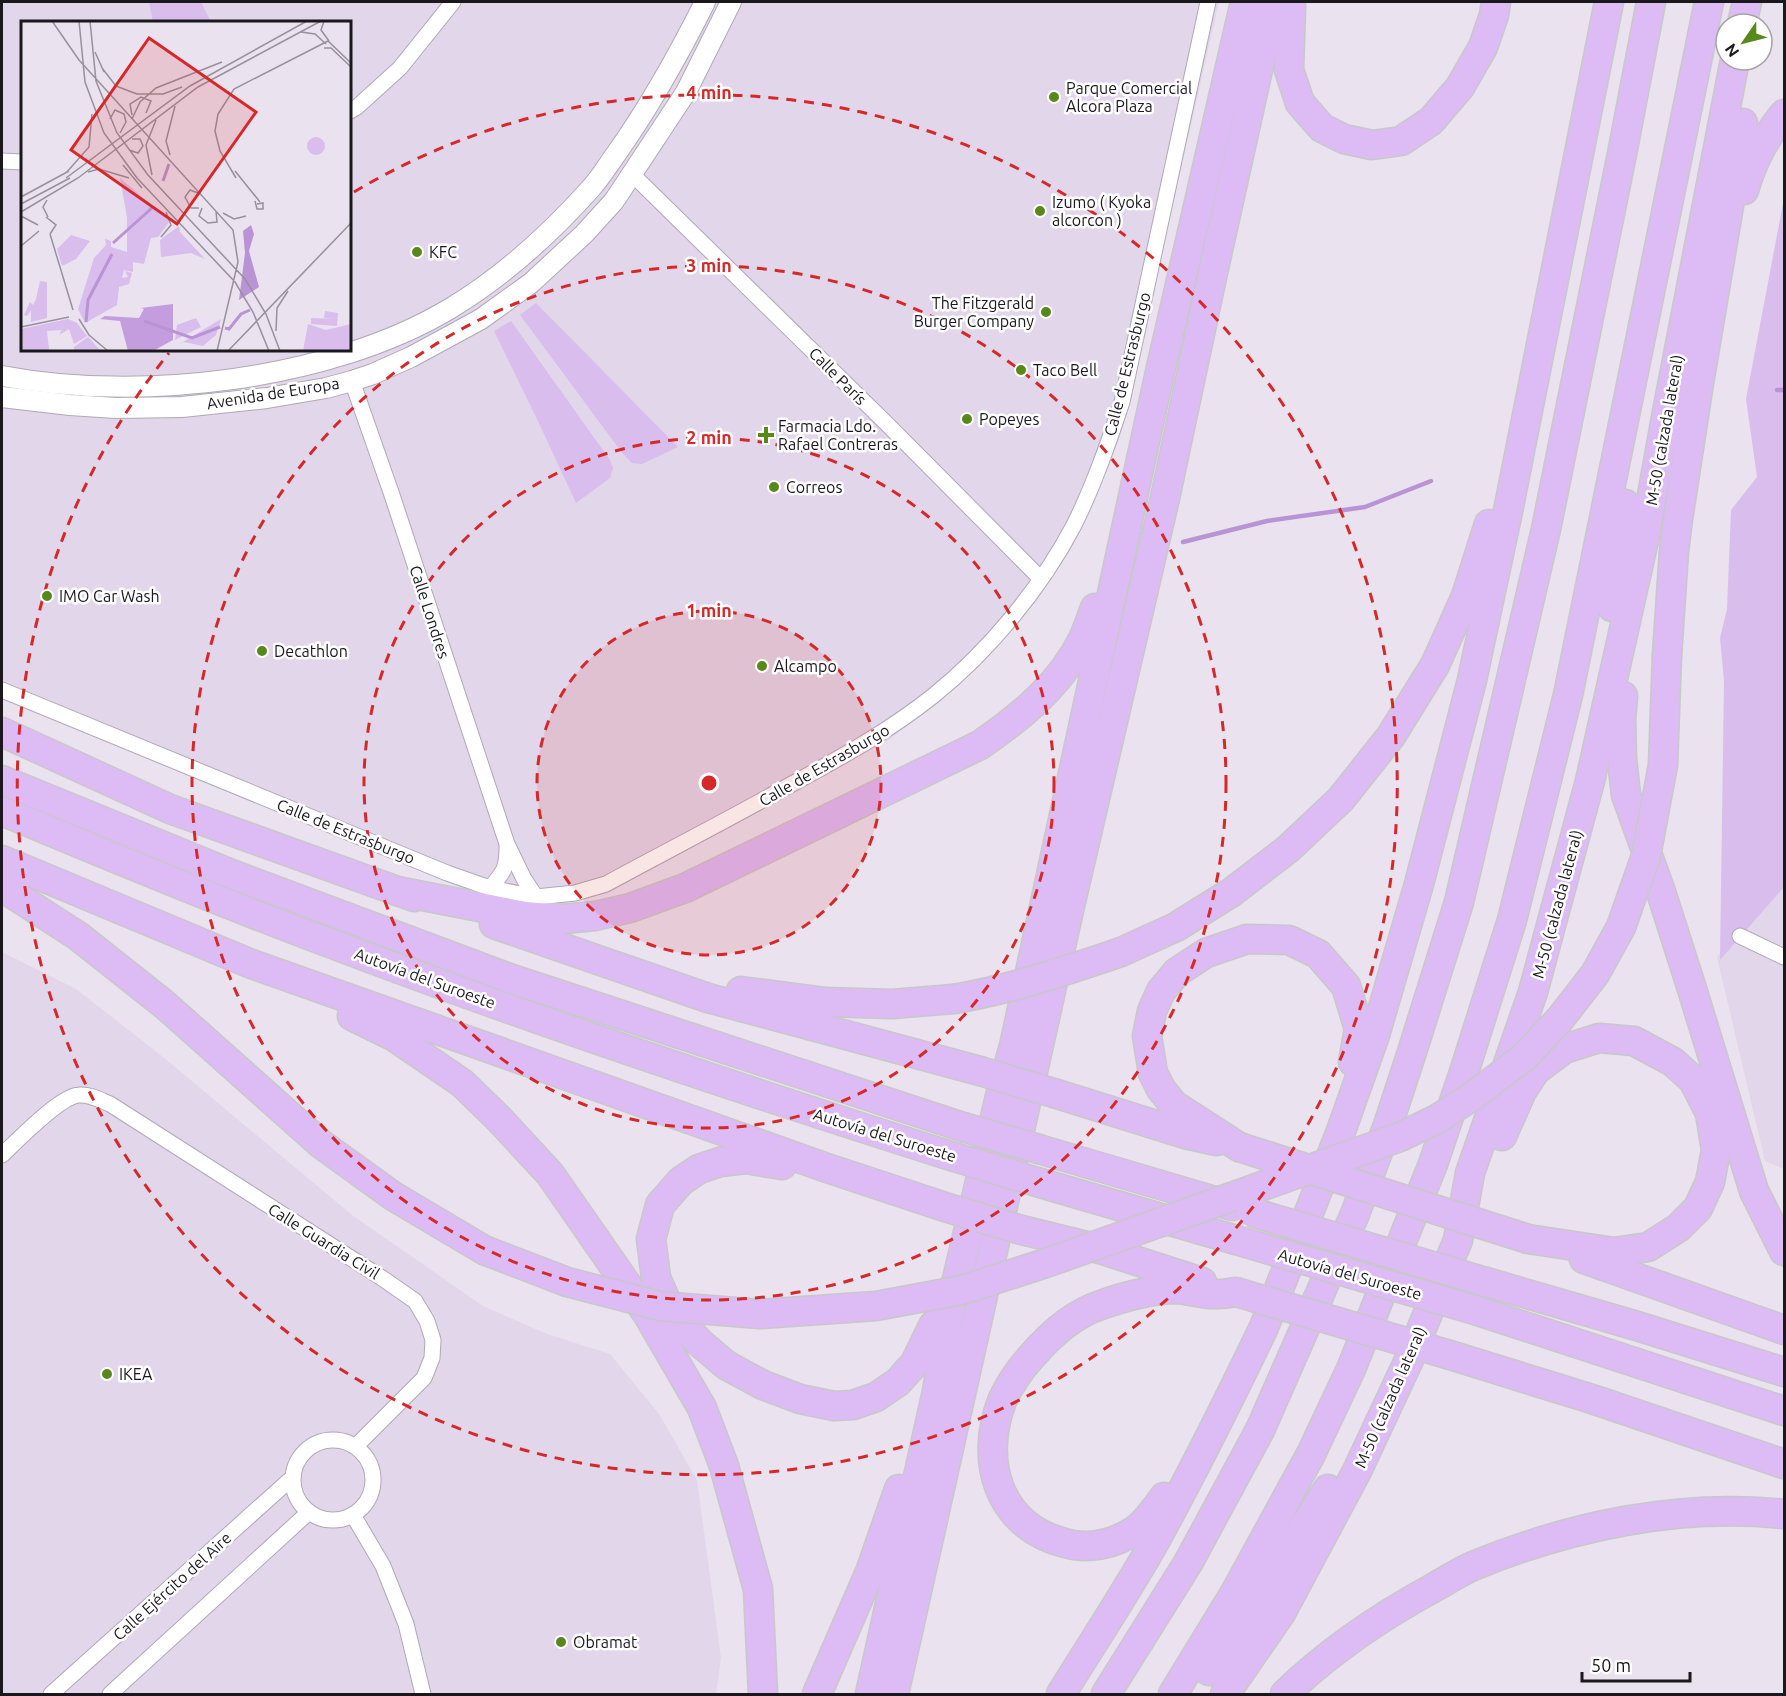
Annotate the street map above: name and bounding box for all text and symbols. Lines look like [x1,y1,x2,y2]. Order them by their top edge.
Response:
north arrow [1714,12,1774,72]
inset map [21,21,351,351]
text: N [1721,41,1743,61]
place label: Parque Comercial Alcora Plaza [1066,79,1192,115]
text: 4 min [686,82,732,102]
marker: Parque Comercial Alcora Plaza [1047,90,1061,104]
place label: Izumo ( Kyoka alcorcon ) [1052,193,1151,230]
marker: Izumo ( Kyoka alcorcon ) [1033,204,1047,218]
place label: KFC [429,243,457,261]
marker: KFC [410,245,424,259]
text: 3 min [686,255,732,275]
street label: Calle de Estrasburgo [1100,290,1154,438]
place label: The Fitzgerald Burger Company [914,294,1034,330]
marker: The Fitzgerald Burger Company [1039,305,1053,319]
street label: Calle París [806,344,870,408]
street label: M-50 (calzada lateral) [1642,353,1687,507]
place label: Taco Bell [1033,361,1097,379]
marker: Taco Bell [1014,363,1028,377]
street label: Avenida de Europa [205,374,341,412]
place label: Popeyes [979,410,1039,428]
marker: Popeyes [960,412,974,426]
place label: Farmacia Ldo. Rafael Contreras [778,417,898,453]
text: 2 min [686,427,732,447]
marker: Farmacia Ldo. Rafael Contreras [759,428,773,442]
place label: Correos [786,478,842,496]
marker: Correos [767,480,781,494]
street label: Calle Londres [406,563,454,661]
place label: IMO Car Wash [59,587,160,605]
marker: IMO Car Wash [40,589,54,603]
text: 1 min [686,600,732,620]
place label: Decathlon [274,642,348,660]
marker: Decathlon [255,644,269,658]
place label: Alcampo [774,657,837,675]
marker: Alcampo [755,659,769,673]
street label: Calle de Estrasburgo [756,720,892,810]
centre of rings [699,773,719,793]
street label: Calle de Estrasburgo [274,795,418,867]
street label: M-50 (calzada lateral) [1529,828,1586,980]
street label: Autovía del Suroeste [352,944,498,1012]
street label: Autovía del Suroeste [811,1105,959,1165]
street label: Calle Guardia Civil [265,1200,383,1282]
street label: Autovía del Suroeste [1276,1245,1424,1303]
street label: M-50 (calzada lateral) [1351,1324,1430,1471]
place label: IKEA [119,1365,153,1383]
marker: IKEA [100,1367,114,1381]
street label: Calle Ejército del Aire [109,1528,235,1644]
place label: Obramat [573,1633,638,1651]
marker: Obramat [554,1635,568,1649]
scale bar [1582,1645,1690,1683]
text: 50 m [1591,1655,1631,1675]

